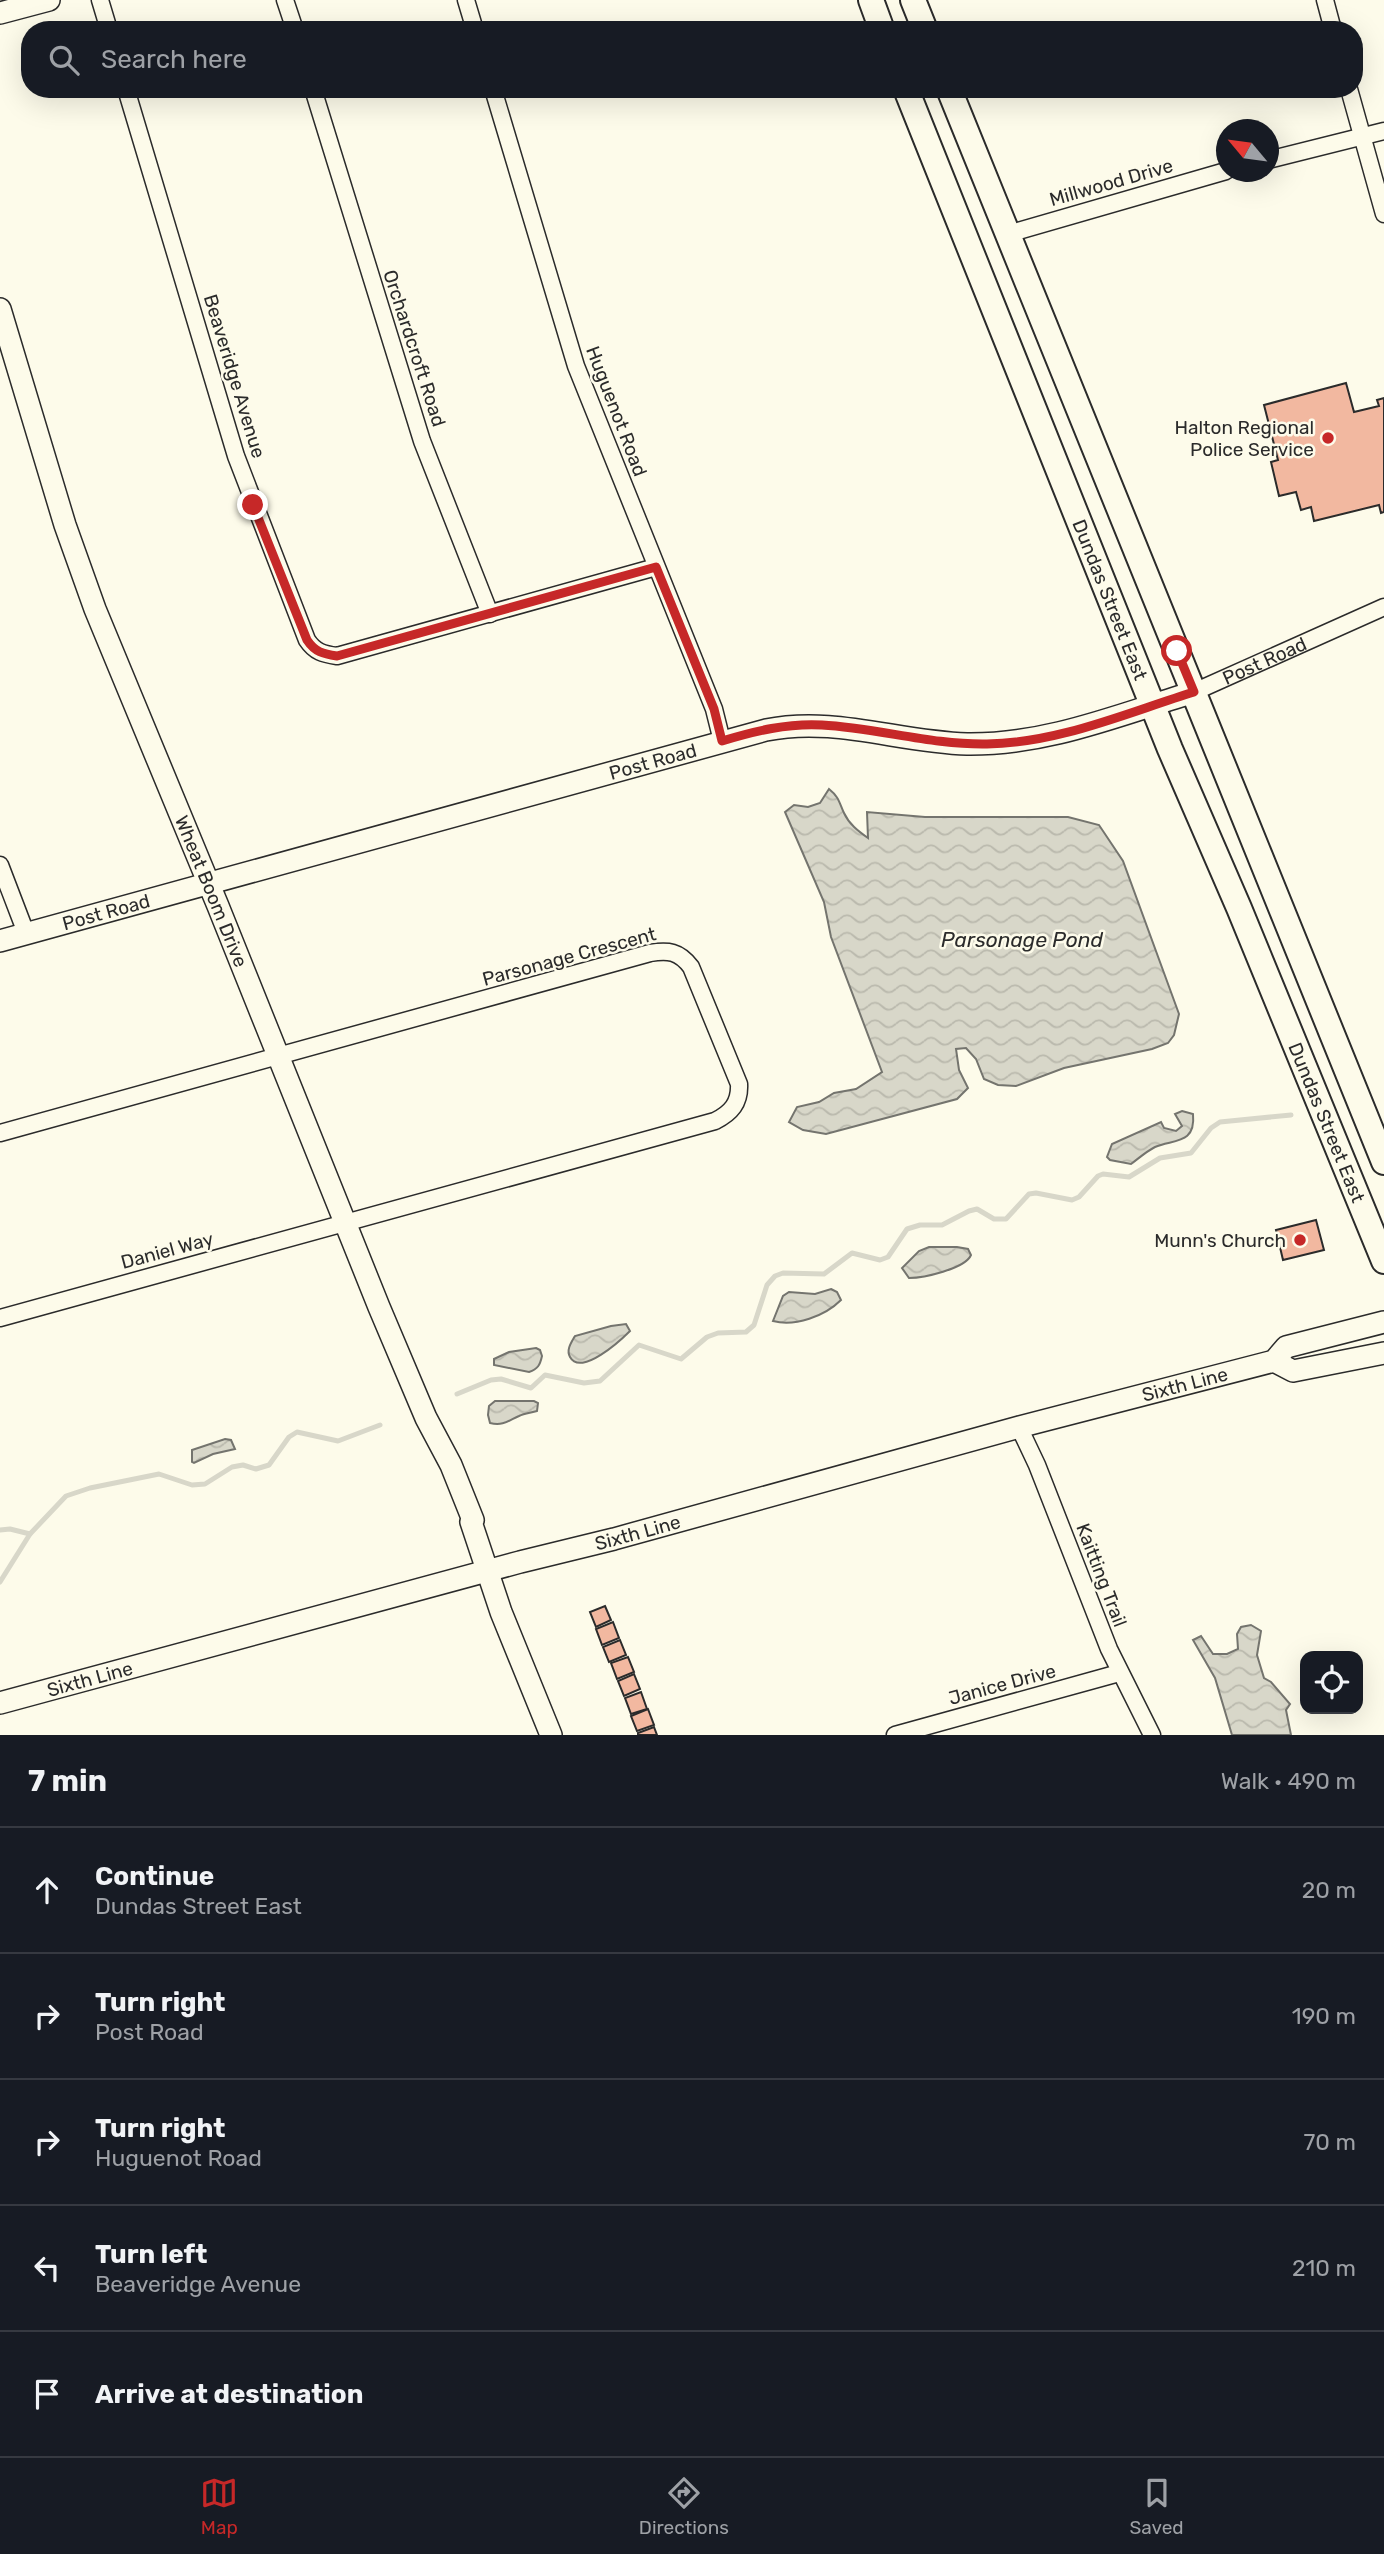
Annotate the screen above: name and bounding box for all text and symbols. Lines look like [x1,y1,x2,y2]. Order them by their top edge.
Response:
search box [21,21,1363,98]
icon: search [45,41,83,79]
text: Search here [101,44,247,75]
north arrow [1216,119,1279,182]
street label: Millwood Drive [1047,154,1176,211]
street label: Orchardcroft Road [378,267,451,429]
street label: Beaveridge Avenue [199,291,270,461]
street label: Huguenot Road [581,343,652,480]
place label: Halton Regional Police Service [1174,416,1314,461]
marker: Halton Regional Police Service [1320,430,1336,446]
route end [237,489,268,520]
street label: Dundas Street East [1067,516,1152,684]
street label: Post Road [1219,632,1310,690]
route start [1161,635,1192,666]
street label: Post Road [606,739,699,785]
street label: Wheat Boom Drive [170,812,252,970]
street label: Post Road [60,889,153,935]
street label: Parsonage Crescent [480,922,659,991]
water label: Parsonage Pond [941,927,1103,952]
street label: Dundas Street East [1283,1039,1370,1207]
street label: Daniel Way [118,1227,216,1274]
place label: Munn's Church [1154,1229,1286,1252]
marker: Munn's Church [1292,1232,1308,1248]
street label: Sixth Line [1140,1362,1230,1407]
street label: Sixth Line [592,1510,683,1555]
street label: Kaitting Trail [1071,1520,1132,1630]
map controls [1300,1651,1363,1714]
button: locate [1300,1651,1363,1714]
street label: Sixth Line [44,1657,135,1702]
street label: Janice Drive [946,1659,1058,1710]
text: 7 min [28,1763,107,1799]
text: Walk · 490 m [1221,1767,1356,1795]
text: Continue [95,1861,214,1892]
icon: ahead [28,1871,66,1909]
text: 20 m [1302,1876,1356,1904]
text: Dundas Street East [95,1892,302,1920]
text: Turn right [95,1987,225,2018]
icon: right [28,1997,66,2035]
text: 190 m [1292,2002,1356,2030]
text: Post Road [95,2018,204,2046]
text: Turn right [95,2113,225,2144]
icon: right [28,2123,66,2161]
text: 70 m [1304,2128,1356,2156]
text: Huguenot Road [95,2144,262,2172]
text: Turn left [95,2239,207,2270]
icon: left [28,2249,66,2287]
text: 210 m [1292,2254,1356,2282]
text: Beaveridge Avenue [95,2270,301,2298]
icon: arrive [28,2375,66,2413]
text: Arrive at destination [95,2379,363,2410]
tab: Map [200,2474,238,2539]
tab: Directions [639,2474,729,2539]
tab: Saved [1129,2474,1184,2539]

